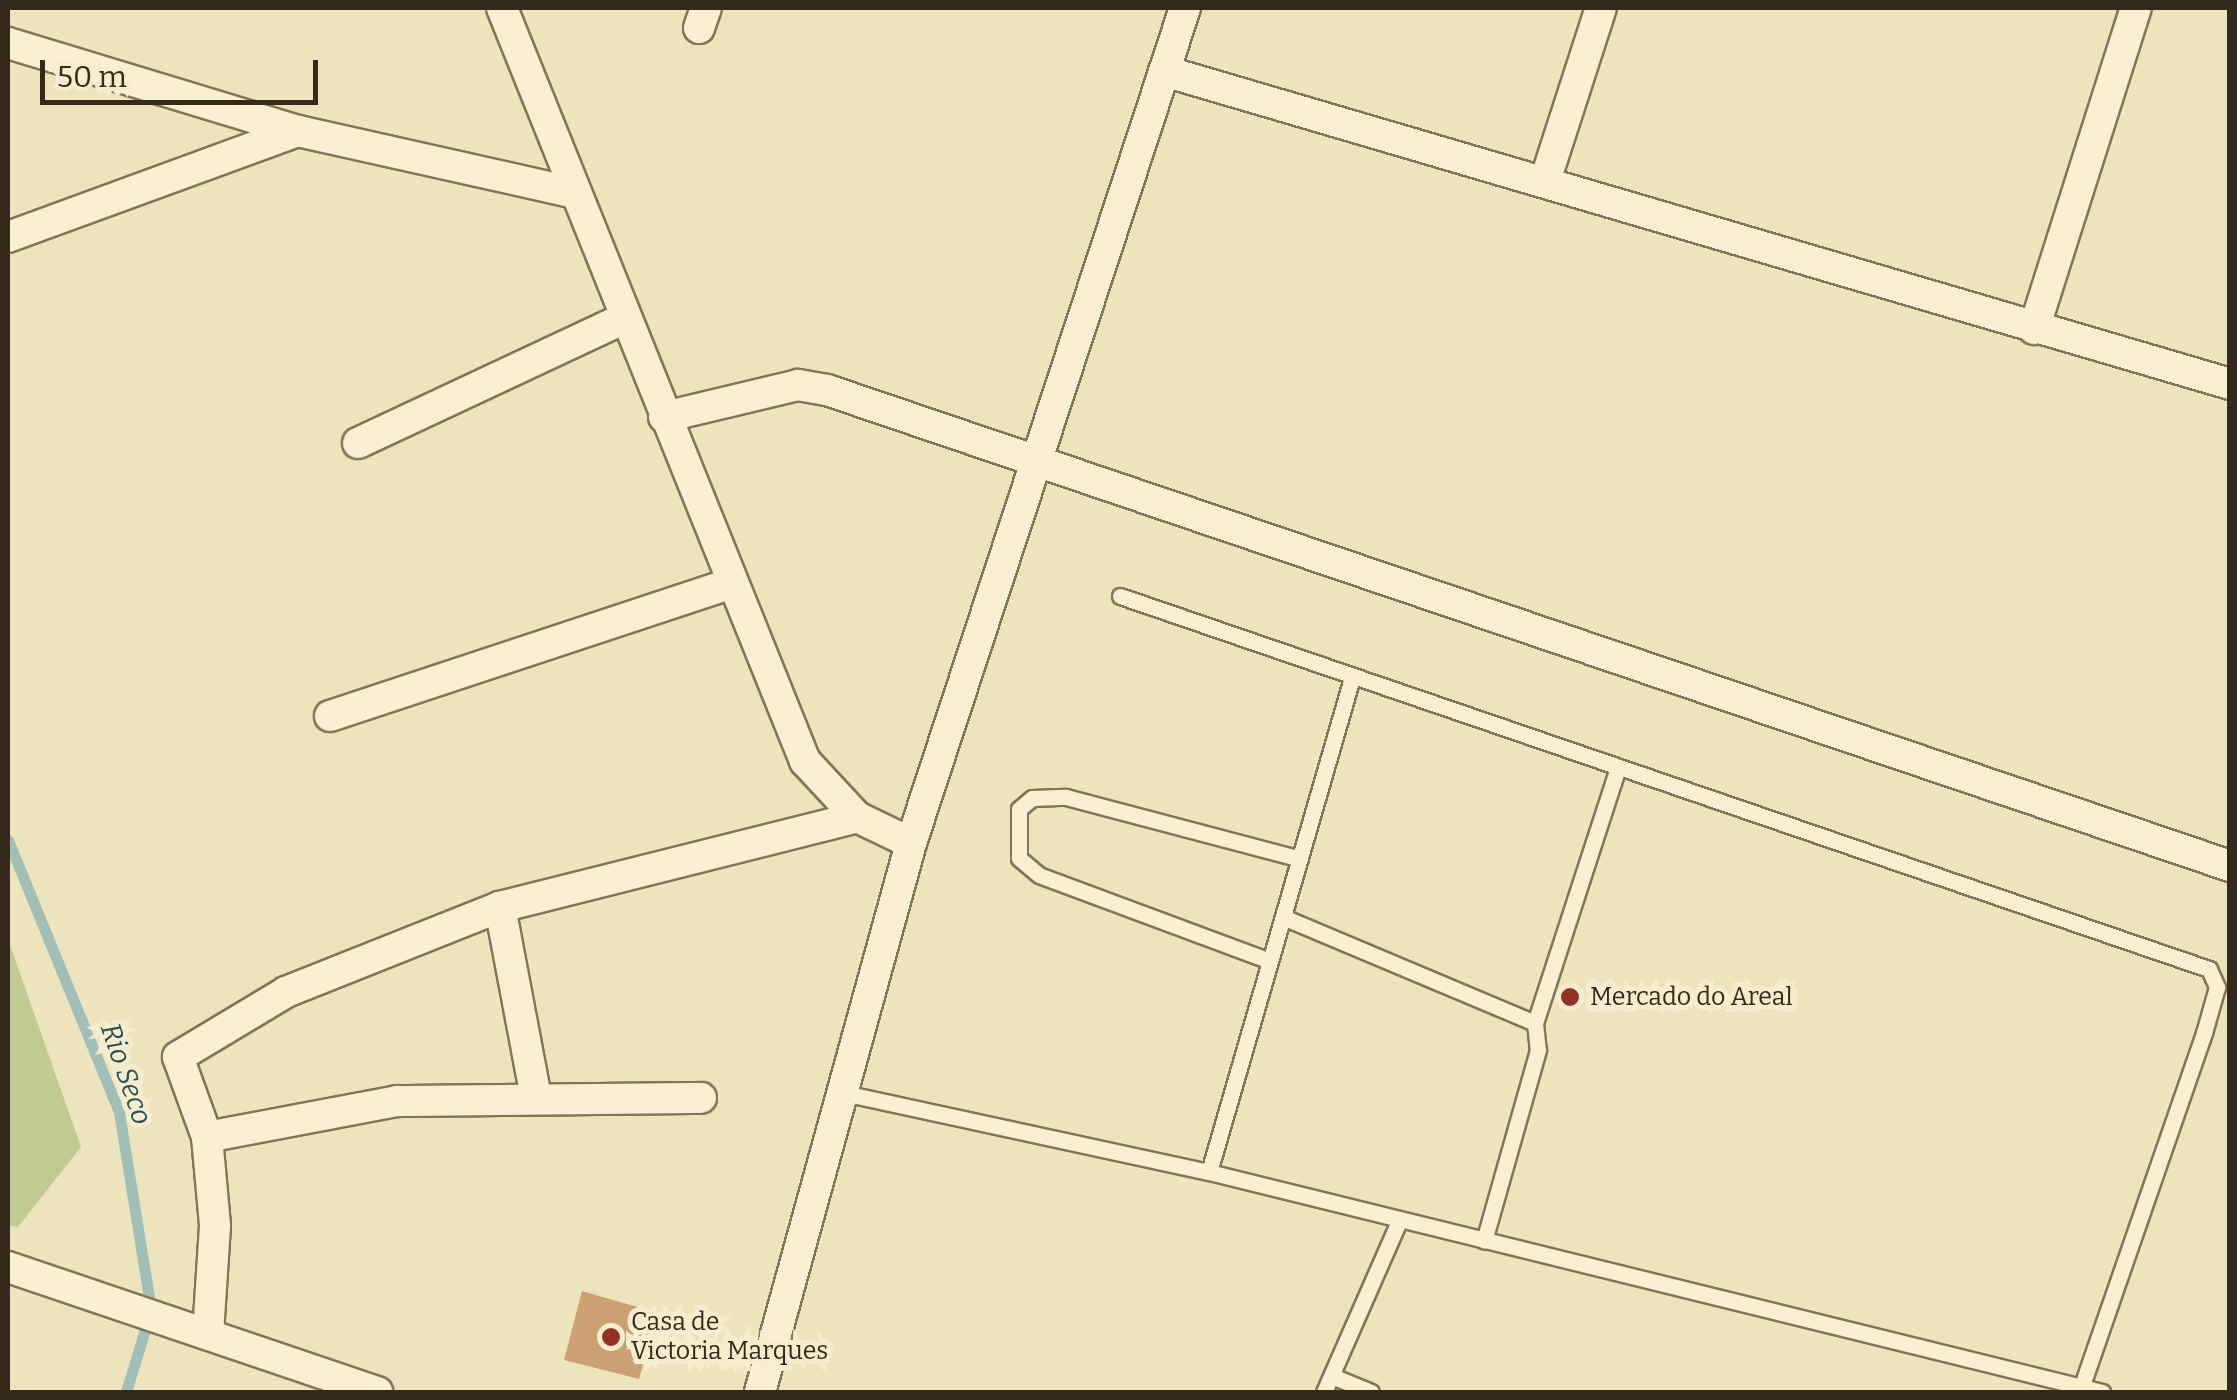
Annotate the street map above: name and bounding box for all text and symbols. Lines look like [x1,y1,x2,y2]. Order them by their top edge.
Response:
scale bar [45,40,322,102]
text: 50 m [57,59,127,95]
place label: Mercado do Areal [1590,982,1793,1012]
marker: Mercado do Areal [1559,986,1581,1008]
water label: Rio Seco [93,1019,159,1129]
place label: Casa de Victoria Marques [631,1308,828,1367]
marker: Casa de Victoria Marques [600,1326,622,1348]

